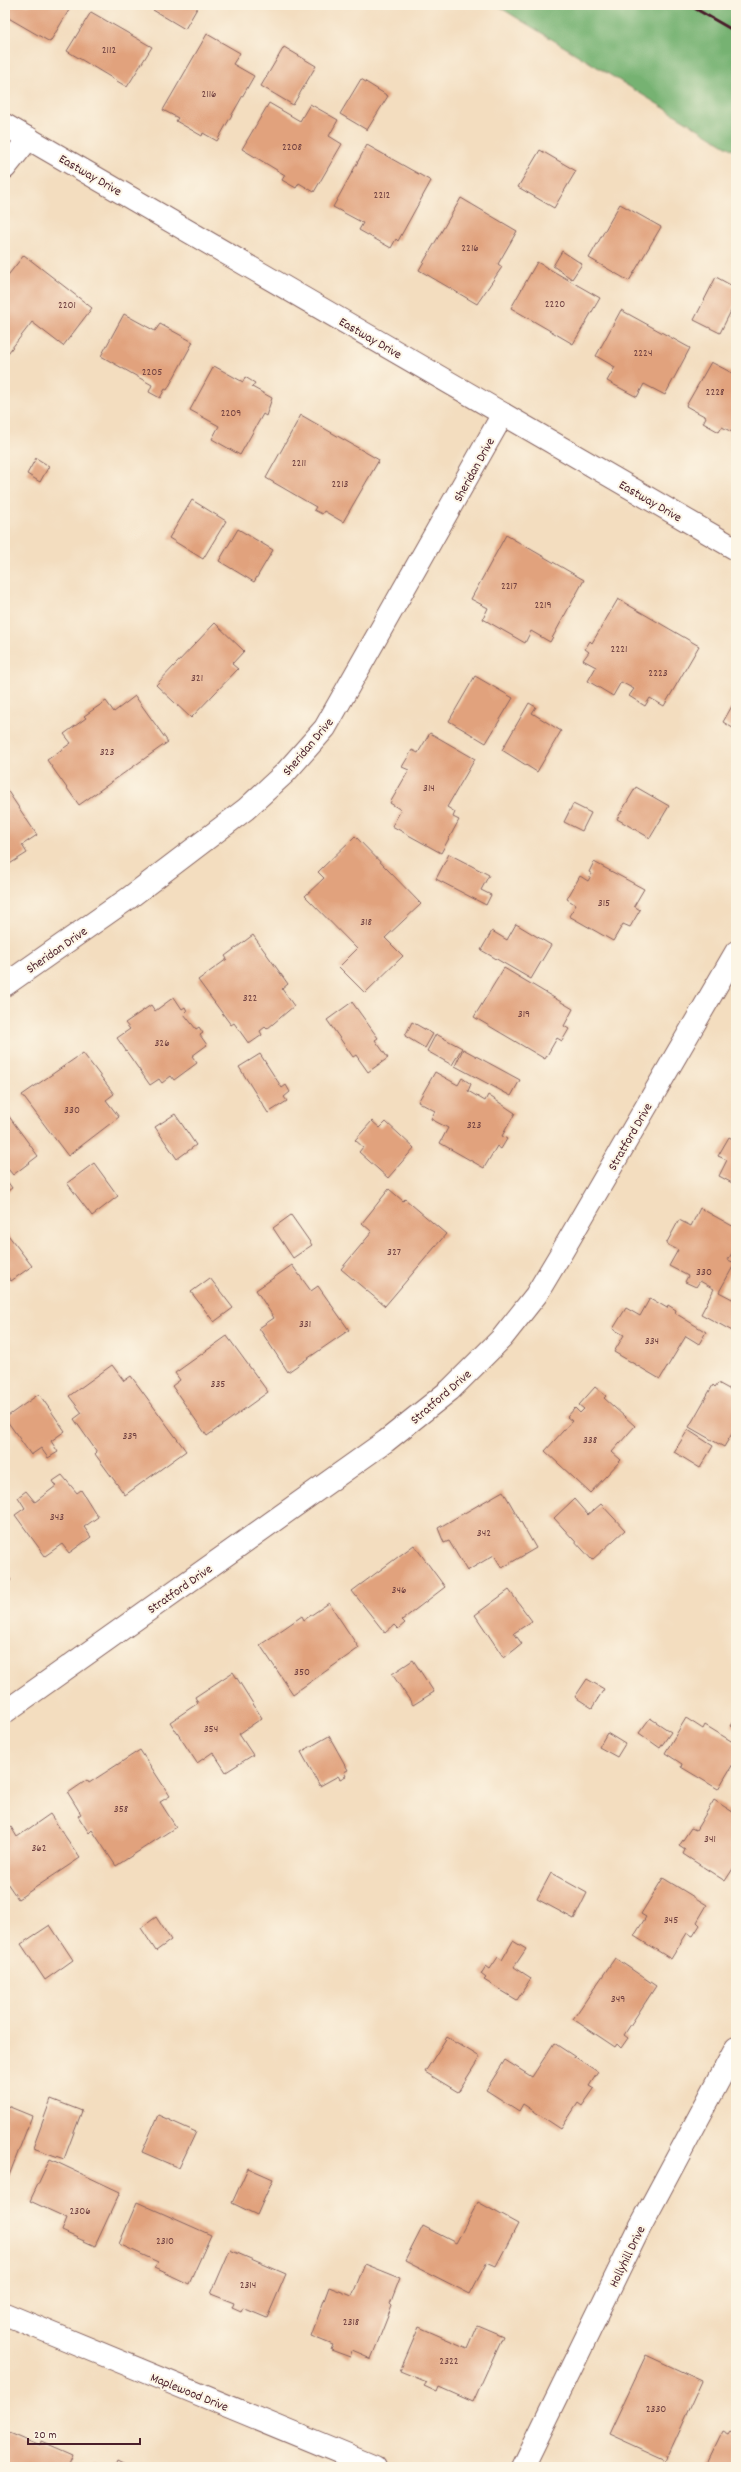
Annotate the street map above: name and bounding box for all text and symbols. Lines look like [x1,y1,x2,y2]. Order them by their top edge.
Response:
house number: 2112 [102,43,116,59]
house number: 2116 [201,87,217,103]
house number: 2208 [282,140,302,156]
street label: Eastway Drive [55,150,125,202]
house number: 2212 [374,188,391,204]
house number: 2216 [461,241,479,257]
house number: 2220 [545,297,565,313]
house number: 2201 [58,298,76,314]
street label: Eastway Drive [335,313,405,365]
house number: 2224 [634,346,653,362]
house number: 2205 [142,365,162,381]
house number: 2228 [706,385,724,401]
house number: 2209 [221,406,241,422]
street label: Sheridan Drive [450,434,501,506]
house number: 2211 [292,456,306,472]
street label: Eastway Drive [615,476,685,528]
house number: 2213 [332,477,349,493]
house number: 2217 [501,579,517,595]
house number: 2219 [534,598,552,614]
house number: 2221 [611,642,627,658]
house number: 2223 [648,666,668,682]
house number: 321 [191,671,203,687]
street label: Sheridan Drive [279,714,339,781]
house number: 323 [100,745,114,761]
house number: 314 [423,781,435,797]
house number: 315 [598,896,610,912]
house number: 318 [360,915,372,931]
street label: Sheridan Drive [23,923,92,979]
house number: 322 [243,991,257,1007]
house number: 319 [518,1007,530,1023]
house number: 326 [154,1036,170,1052]
street label: Stratford Drive [604,1100,658,1175]
house number: 330 [64,1103,80,1119]
house number: 323 [467,1118,481,1134]
house number: 327 [387,1245,401,1261]
house number: 330 [696,1265,712,1281]
house number: 331 [299,1317,311,1333]
house number: 334 [645,1334,659,1350]
street label: Stratford Drive [407,1366,477,1430]
house number: 335 [211,1377,225,1393]
house number: 339 [123,1429,137,1445]
house number: 338 [583,1433,597,1449]
house number: 343 [50,1510,64,1526]
house number: 342 [477,1526,491,1542]
street label: Stratford Drive [144,1560,217,1620]
house number: 346 [392,1583,406,1599]
house number: 350 [294,1665,310,1681]
house number: 354 [204,1722,218,1738]
house number: 358 [114,1802,128,1818]
house number: 341 [704,1832,716,1848]
house number: 362 [31,1841,47,1857]
house number: 345 [664,1913,678,1929]
house number: 349 [611,1992,625,2008]
house number: 2306 [69,2204,91,2220]
street label: Hollyhill Drive [605,2223,651,2291]
house number: 2310 [156,2234,174,2250]
house number: 2314 [240,2278,256,2294]
house number: 2318 [343,2315,359,2331]
house number: 2322 [439,2354,459,2370]
street label: Maplewood Drive [147,2369,231,2418]
house number: 2330 [646,2402,666,2418]
scale bar [28,2420,140,2446]
text: 20 m [34,2427,57,2444]

